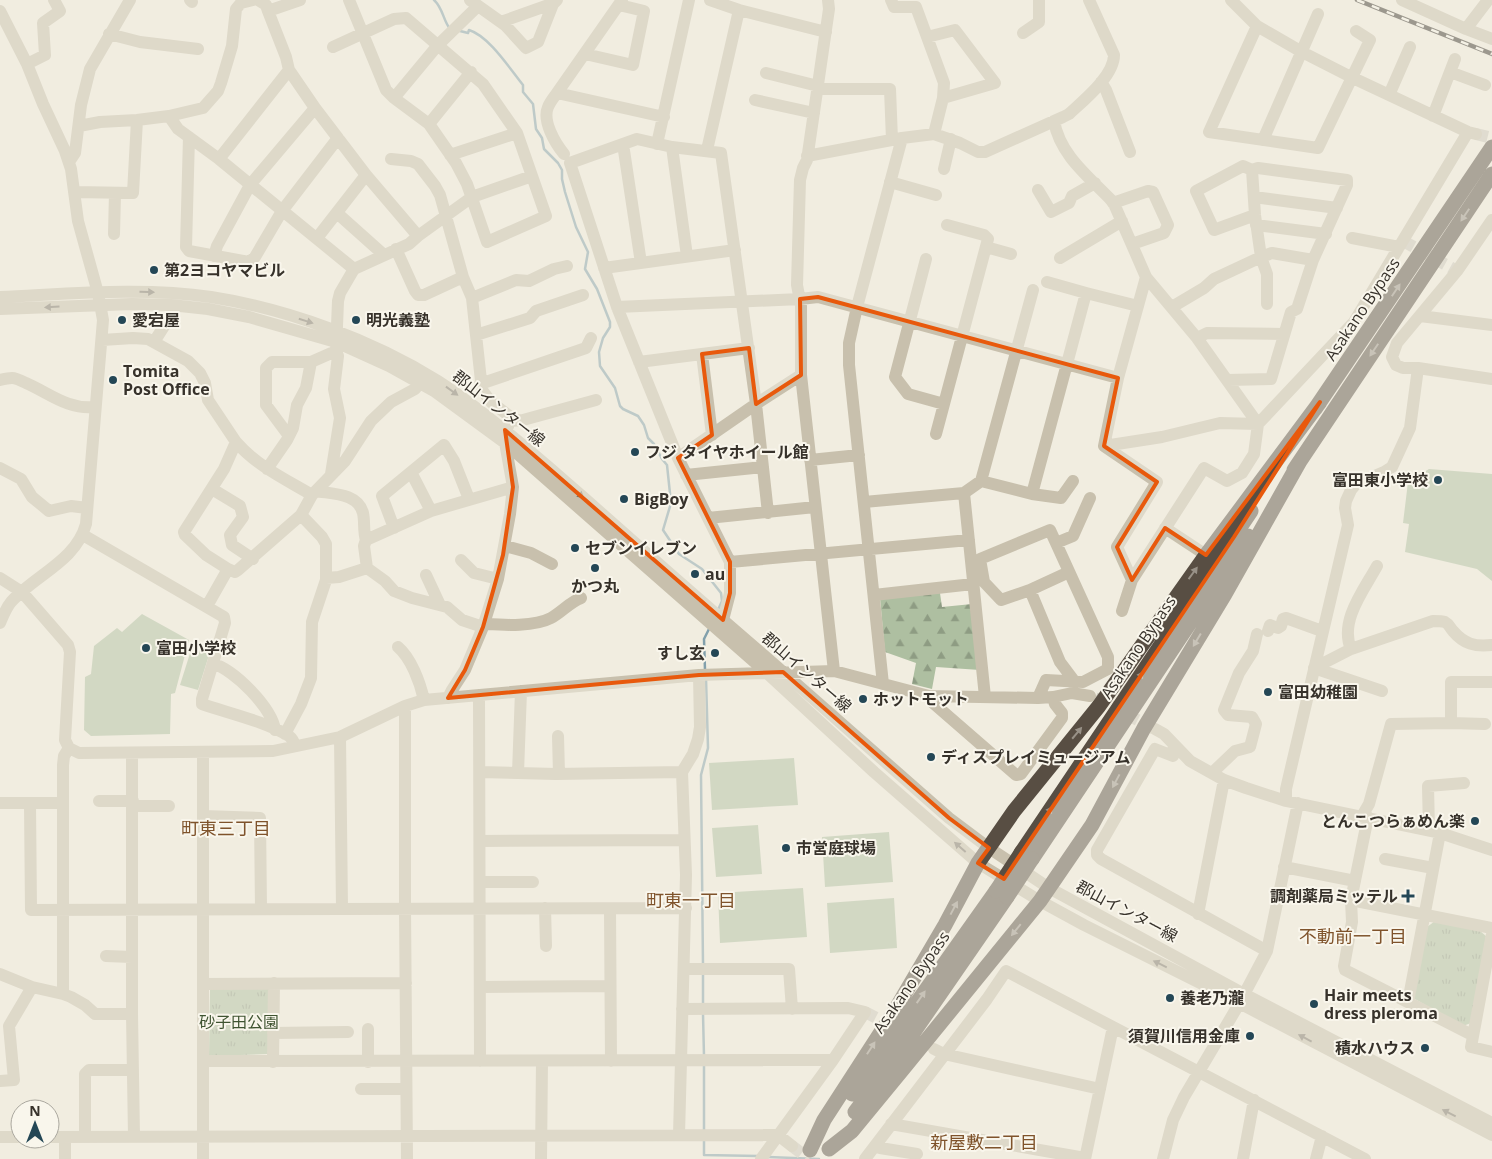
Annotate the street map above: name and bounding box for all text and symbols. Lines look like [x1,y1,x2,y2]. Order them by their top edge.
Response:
one-way arrow [1460,208,1470,221]
street label: Asakano Bypass [1319,253,1405,365]
place label: 第2ヨコヤマビル [164,259,285,281]
marker: 第2ヨコヤマビル [148,264,160,276]
one-way arrow [1391,283,1401,296]
one-way arrow [139,288,155,296]
one-way arrow [44,304,60,312]
place label: 愛宕屋 [132,309,180,331]
place label: 明光義塾 [366,309,430,331]
marker: 愛宕屋 [116,314,128,326]
marker: 明光義塾 [350,314,362,326]
one-way arrow [299,318,314,326]
one-way arrow [1370,343,1379,357]
place label: Tomita Post Office [123,360,210,400]
street label: 郡山インター線 [448,365,550,451]
marker: Tomita Post Office [107,374,119,386]
one-way arrow [445,385,458,396]
place label: フジ タイヤホイール館 [645,441,809,463]
marker: フジ タイヤホイール館 [629,446,641,458]
place label: 富田東小学校 [1332,469,1428,491]
marker: 富田東小学校 [1432,474,1444,486]
one-way arrow [572,487,584,498]
place label: BigBoy [634,488,689,510]
marker: BigBoy [618,493,630,505]
place label: セブンイレブン [585,537,697,559]
marker: セブンイレブン [569,542,581,554]
marker: かつ丸 [589,562,601,574]
place label: au [705,563,725,585]
one-way arrow [1188,566,1198,580]
marker: au [689,568,701,580]
place label: かつ丸 [571,575,619,597]
street label: Asakano Bypass [1095,591,1181,703]
street label: 郡山インター線 [758,627,856,717]
one-way arrow [1192,634,1201,647]
place label: 富田小学校 [156,637,236,659]
marker: 富田小学校 [140,642,152,654]
place label: すし玄 [657,642,705,664]
marker: すし玄 [709,647,721,659]
one-way arrow [1134,671,1143,685]
place label: 富田幼稚園 [1278,681,1358,703]
marker: 富田幼稚園 [1262,686,1274,698]
place label: ホットモット [873,688,969,710]
marker: ホットモット [857,693,869,705]
one-way arrow [1071,727,1082,740]
place label: ディスプレイミュージアム [941,746,1130,768]
marker: ディスプレイミュージアム [925,751,937,763]
one-way arrow [1112,774,1120,788]
one-way arrow [1043,806,1053,820]
place label: とんこつらぁめん楽 [1321,810,1465,832]
marker: とんこつらぁめん楽 [1469,815,1481,827]
district label: 町東三丁目 [181,816,271,840]
place label: 市営庭球場 [796,837,876,859]
one-way arrow [954,841,966,853]
marker: 市営庭球場 [780,842,792,854]
street label: 郡山インター線 [1072,875,1182,947]
place label: 調剤薬局ミッテル [1270,885,1398,907]
district label: 町東一丁目 [646,888,736,912]
marker: 調剤薬局ミッテル [1402,890,1414,902]
one-way arrow [949,902,958,915]
one-way arrow [1010,923,1021,936]
district label: 不動前一丁目 [1299,924,1407,948]
street label: Asakano Bypass [868,927,954,1037]
one-way arrow [1153,960,1167,968]
place label: Hair meets dress pleroma [1324,984,1438,1024]
place label: 養老乃瀧 [1180,987,1244,1009]
one-way arrow [916,991,926,1004]
marker: 養老乃瀧 [1164,992,1176,1004]
marker: Hair meets dress pleroma [1308,998,1320,1010]
park label: 砂子田公園 [199,1011,279,1033]
place label: 須賀川信用金庫 [1128,1025,1240,1047]
marker: 須賀川信用金庫 [1244,1030,1256,1042]
one-way arrow [1297,1034,1312,1042]
place label: 積水ハウス [1335,1037,1415,1059]
one-way arrow [866,1042,876,1055]
marker: 積水ハウス [1419,1042,1431,1054]
north arrow [10,1099,60,1149]
text: N [29,1101,41,1120]
one-way arrow [1442,1109,1456,1117]
district label: 新屋敷二丁目 [930,1130,1038,1154]

